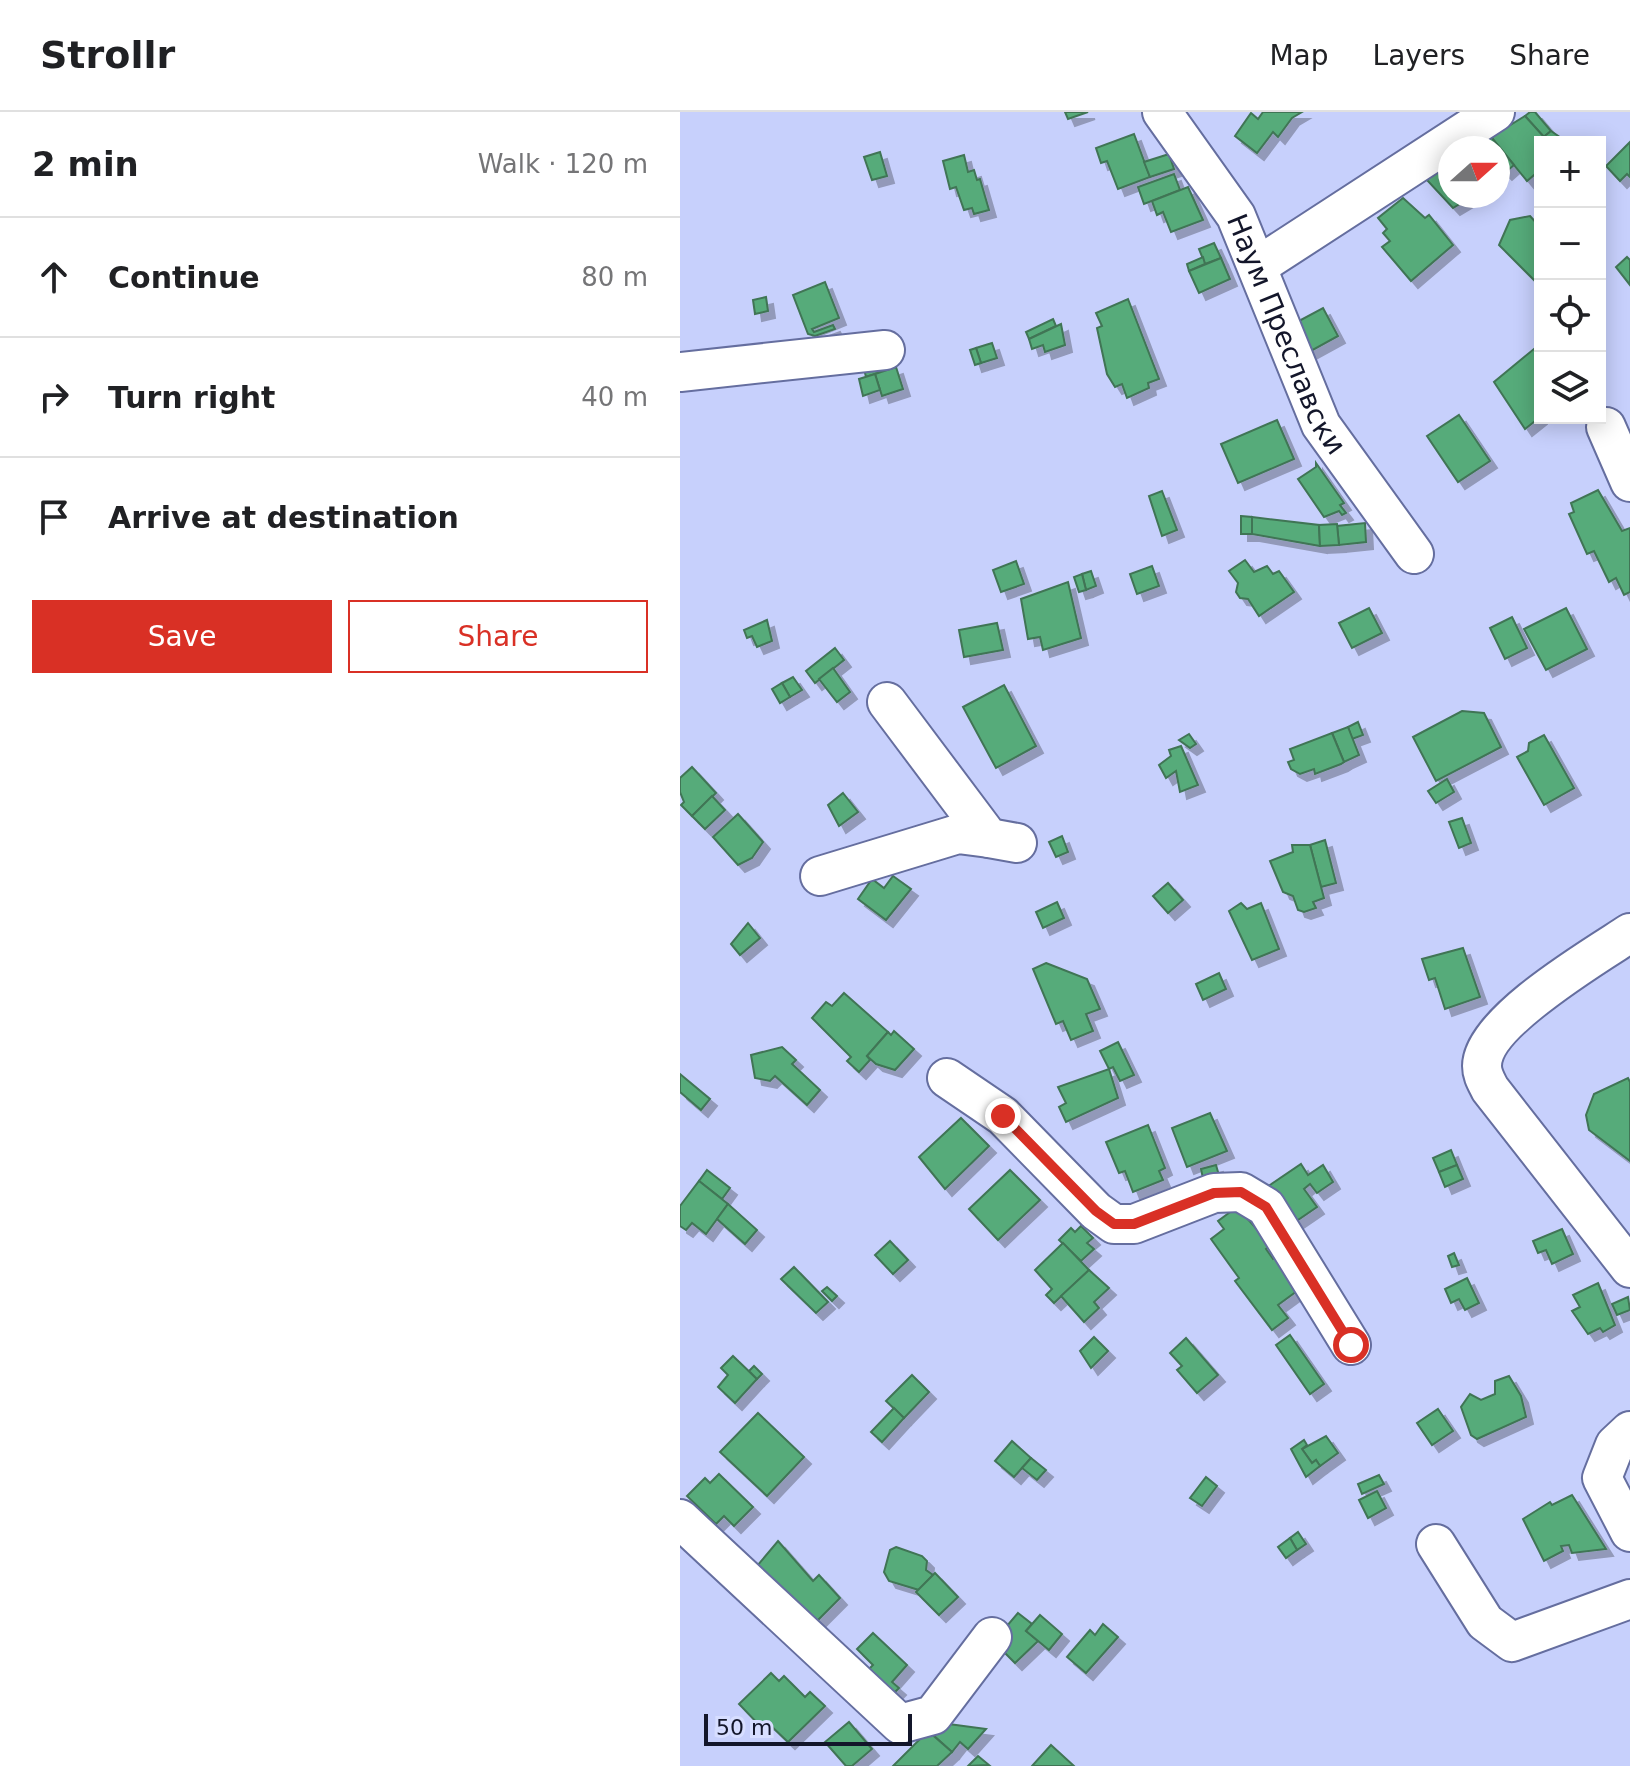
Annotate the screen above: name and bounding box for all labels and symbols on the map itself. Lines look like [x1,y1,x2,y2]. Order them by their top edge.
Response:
north arrow [1438,136,1510,208]
street label: Наум Преславски [1220,209,1353,461]
route end [985,1098,1021,1134]
route start [1333,1327,1369,1363]
scale bar [704,1710,912,1746]

